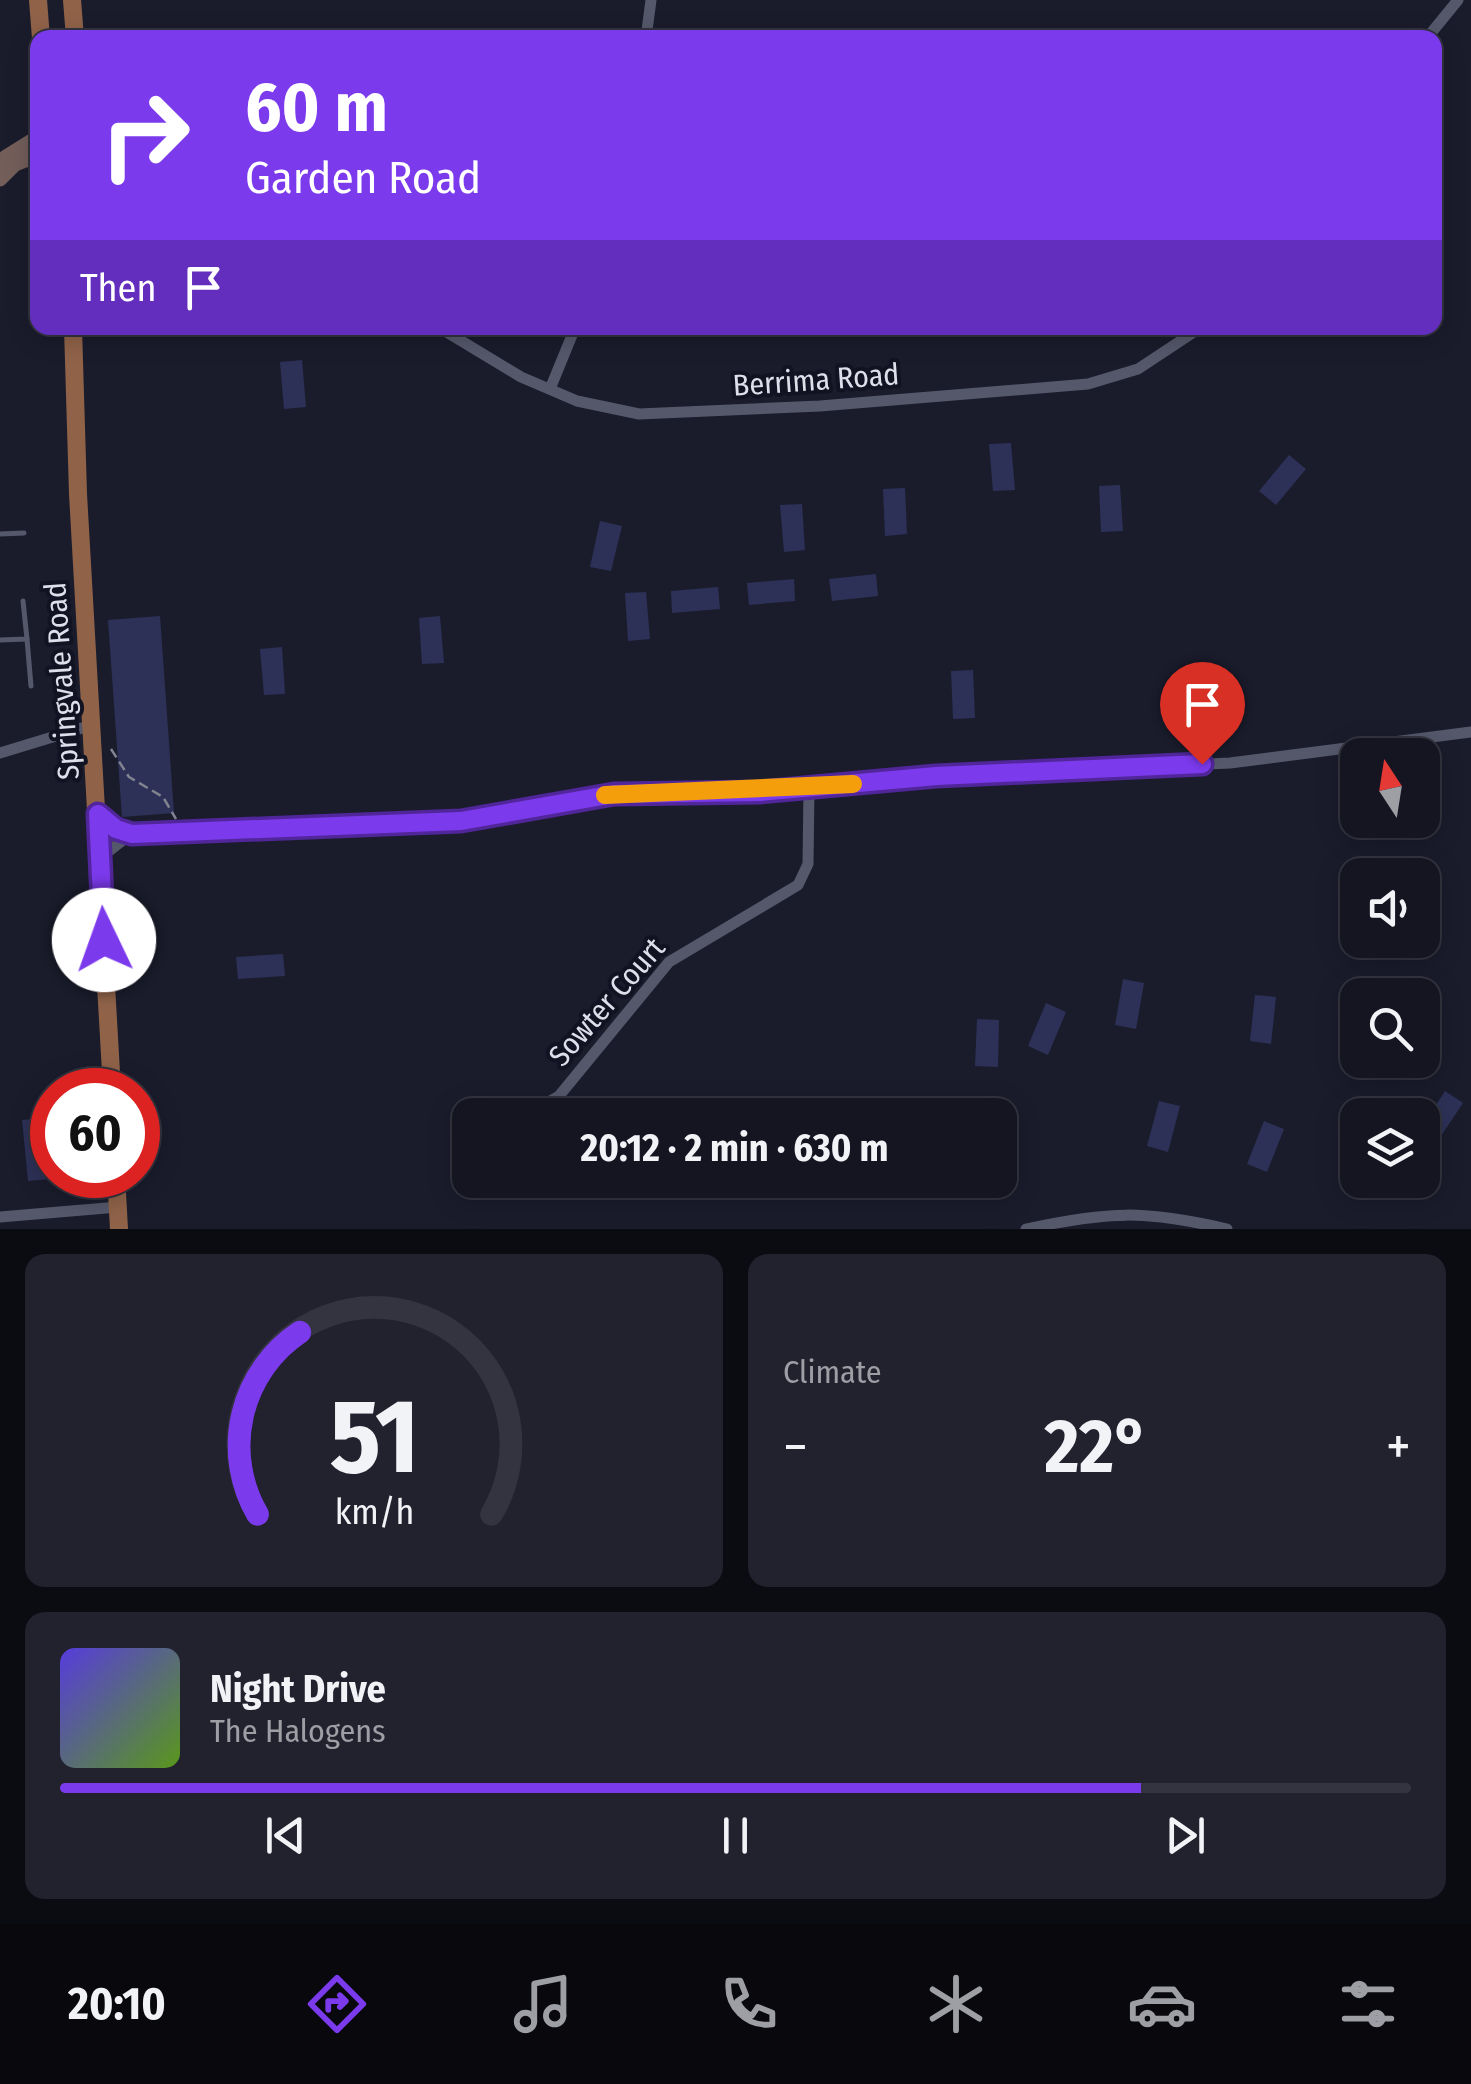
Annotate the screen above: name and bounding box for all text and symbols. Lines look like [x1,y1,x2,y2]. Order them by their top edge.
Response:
text: 60 m [245,66,388,150]
icon: right [80,70,210,200]
text: Garden Road [245,151,481,205]
icon: arrive [176,260,231,315]
text: Then [80,265,156,311]
street label: Berrima Road [732,356,900,404]
street label: Springvale Road [37,581,87,781]
pin [1160,662,1245,765]
icon: arrive [1175,677,1230,732]
north arrow [1340,738,1440,838]
map controls [1340,738,1440,1198]
button: sound [1340,858,1440,958]
position arrow [52,888,156,992]
street label: Sowter Court [541,930,673,1074]
button: search [1340,978,1440,1078]
speed limit sign: 60 [30,1068,160,1198]
button: layers [1340,1098,1440,1198]
text: 20:12 · 2 min · 630 m [581,1125,888,1171]
text: Climate [783,1353,882,1391]
text: 51 [329,1375,419,1500]
text: 22° [1045,1402,1149,1492]
text: − [783,1414,808,1480]
text: + [1386,1414,1411,1480]
text: km/h [334,1491,414,1533]
text: Night Drive [210,1666,386,1712]
text: The Halogens [210,1712,386,1750]
icon: previous [258,1808,313,1863]
icon: pause [708,1808,763,1863]
icon: next [1158,1808,1213,1863]
icon: directions [302,1969,372,2039]
icon: music [508,1969,578,2039]
icon: phone [714,1969,784,2039]
icon: climate [921,1969,991,2039]
icon: car [1127,1969,1197,2039]
icon: filters [1333,1969,1403,2039]
text: 20:10 [68,1977,166,2031]

